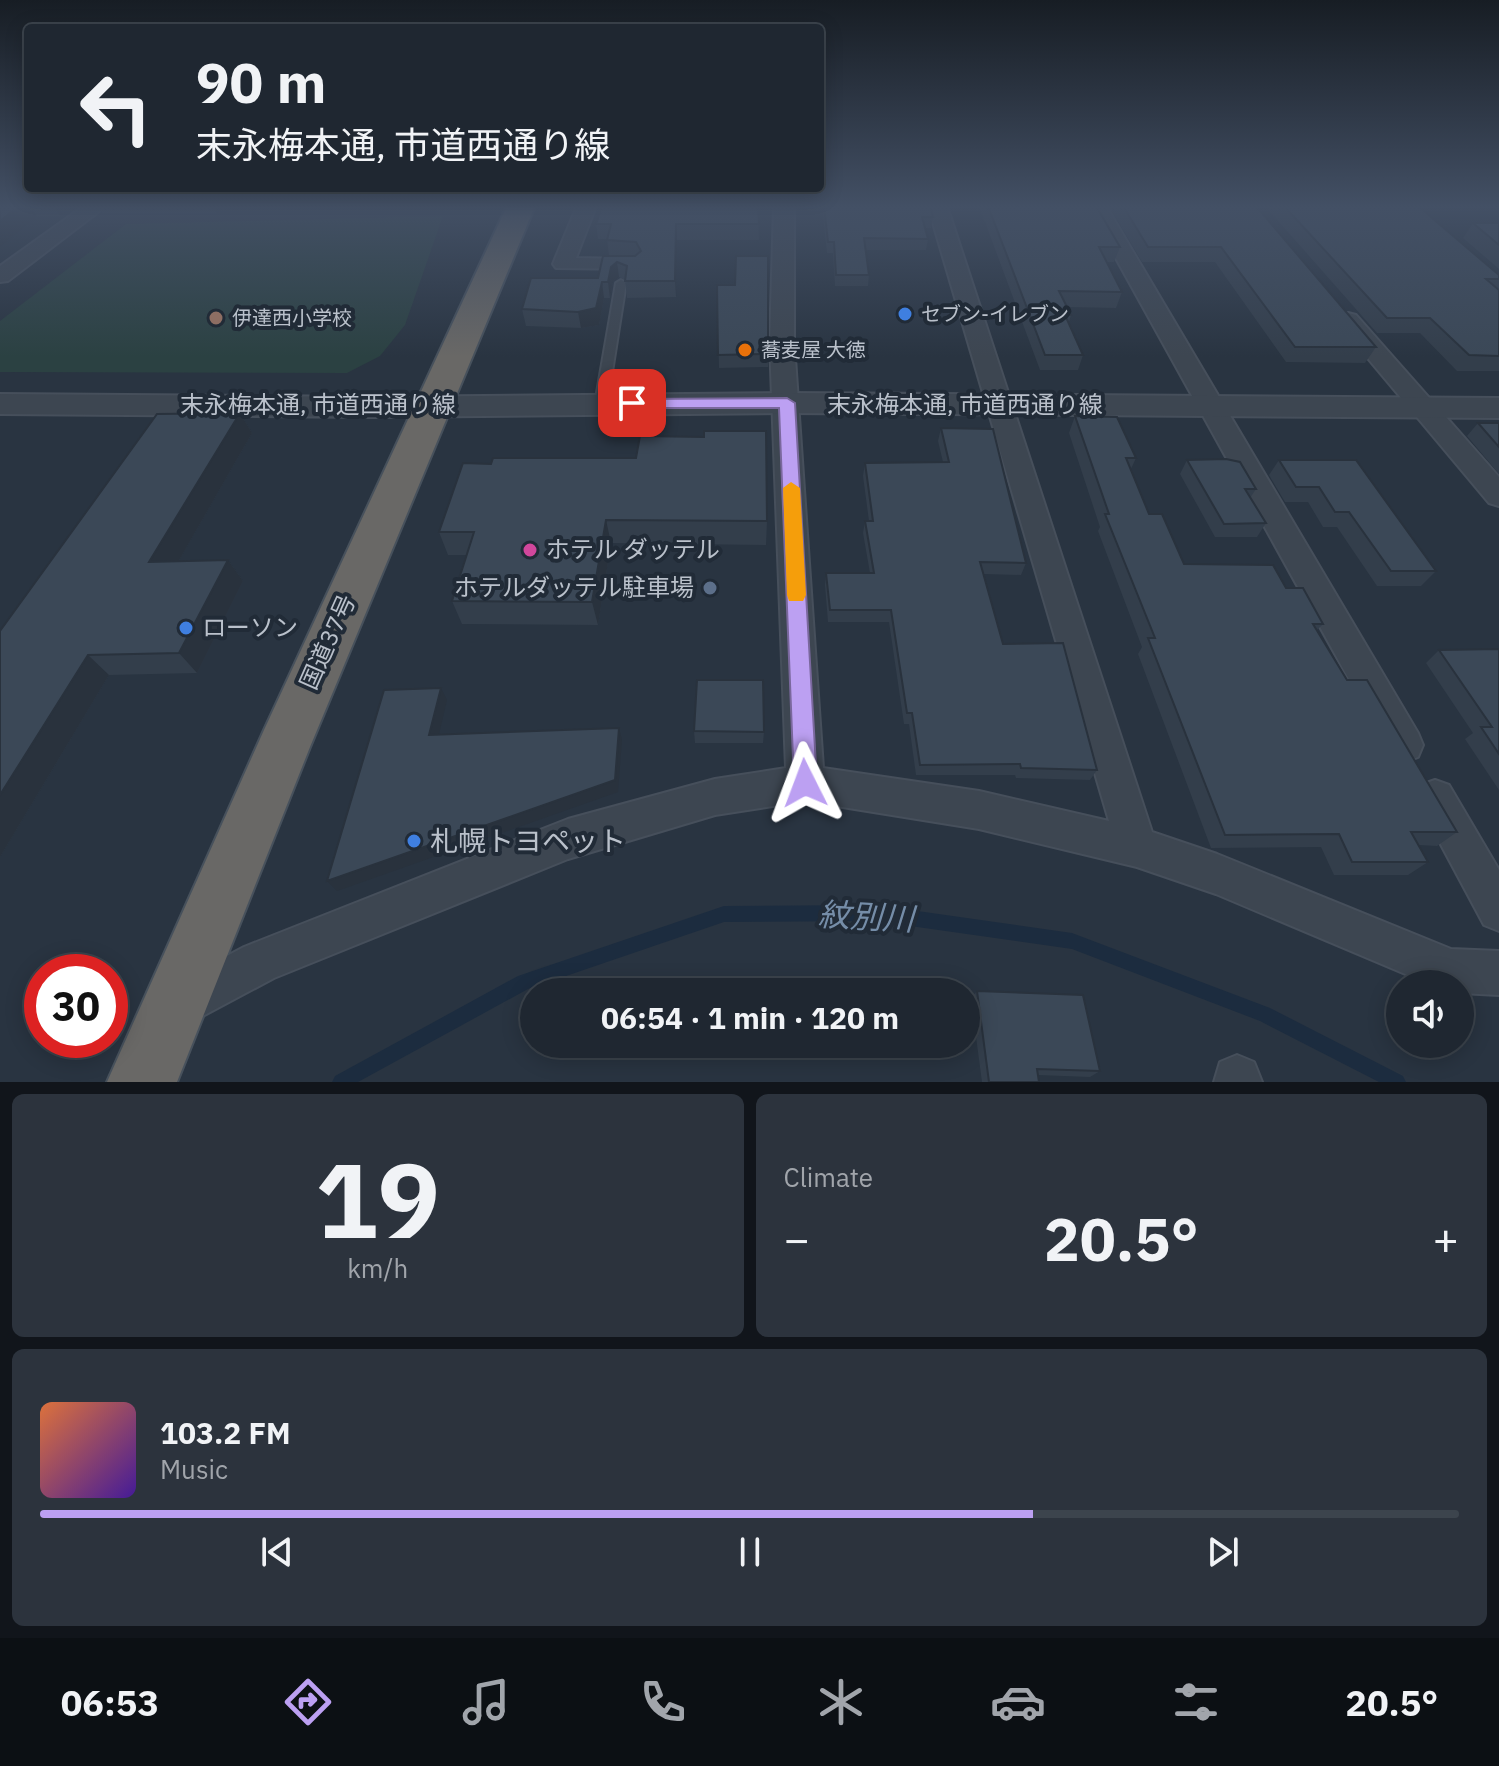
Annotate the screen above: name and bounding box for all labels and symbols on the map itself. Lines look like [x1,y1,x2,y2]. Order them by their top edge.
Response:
place label: セブン-イレブン [921,300,1069,327]
place label: 伊達西小学校 [232,304,352,331]
marker: セブン-イレブン [896,305,914,323]
marker: 伊達西小学校 [207,309,225,327]
place label: 蕎麦屋 大徳 [761,336,866,363]
marker: 蕎麦屋 大徳 [736,341,754,359]
pin [598,369,666,437]
street label: 末永梅本通, 市道西通り線 [180,388,456,420]
street label: 末永梅本通, 市道西通り線 [827,388,1103,420]
place label: ホテル ダッテル [546,533,720,565]
marker: ホテル ダッテル [521,541,539,559]
place label: ホテルダッテル駐車場 [454,571,694,603]
marker: ホテルダッテル駐車場 [701,579,719,597]
street label: 国道37号 [292,589,362,694]
place label: ローソン [202,611,298,643]
marker: ローソン [177,619,195,637]
position arrow [763,741,847,825]
place label: 札幌トヨペット [430,822,626,859]
marker: 札幌トヨペット [405,832,423,850]
water label: 紋別川 [817,893,918,940]
speed limit sign: 30 [24,954,128,1058]

